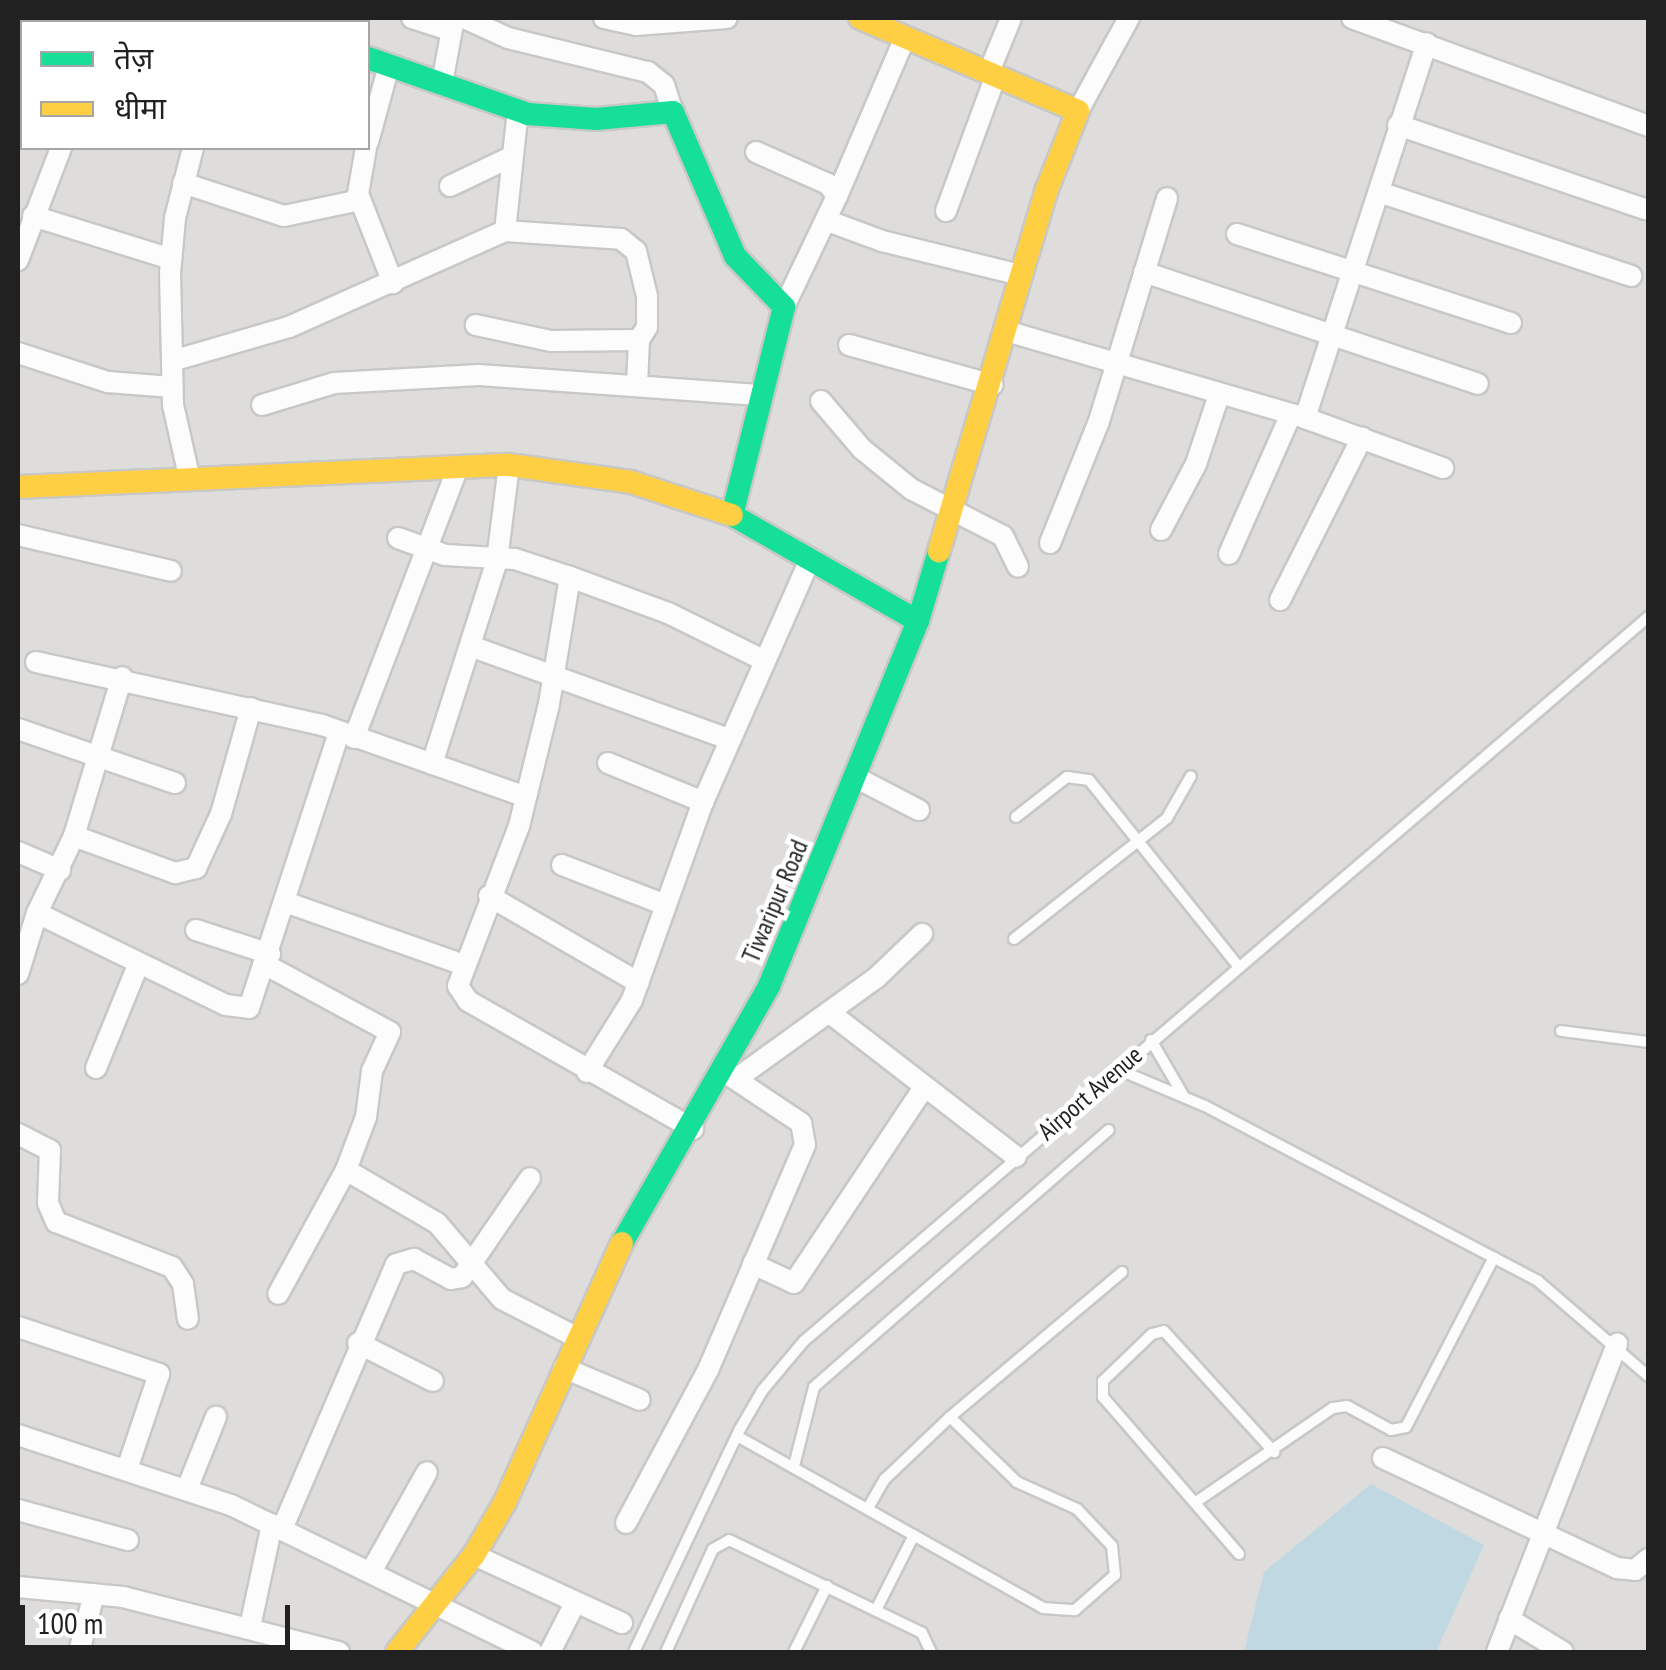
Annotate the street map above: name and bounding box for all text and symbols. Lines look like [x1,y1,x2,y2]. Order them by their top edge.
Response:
legend [20,20,370,150]
text: तेज़ [114,38,153,77]
text: धीमा [114,88,166,127]
street label: Tiwaripur Road [736,835,814,967]
street label: Airport Avenue [1032,1039,1148,1147]
scale bar [25,1585,295,1647]
text: 100 m [37,1603,103,1642]

